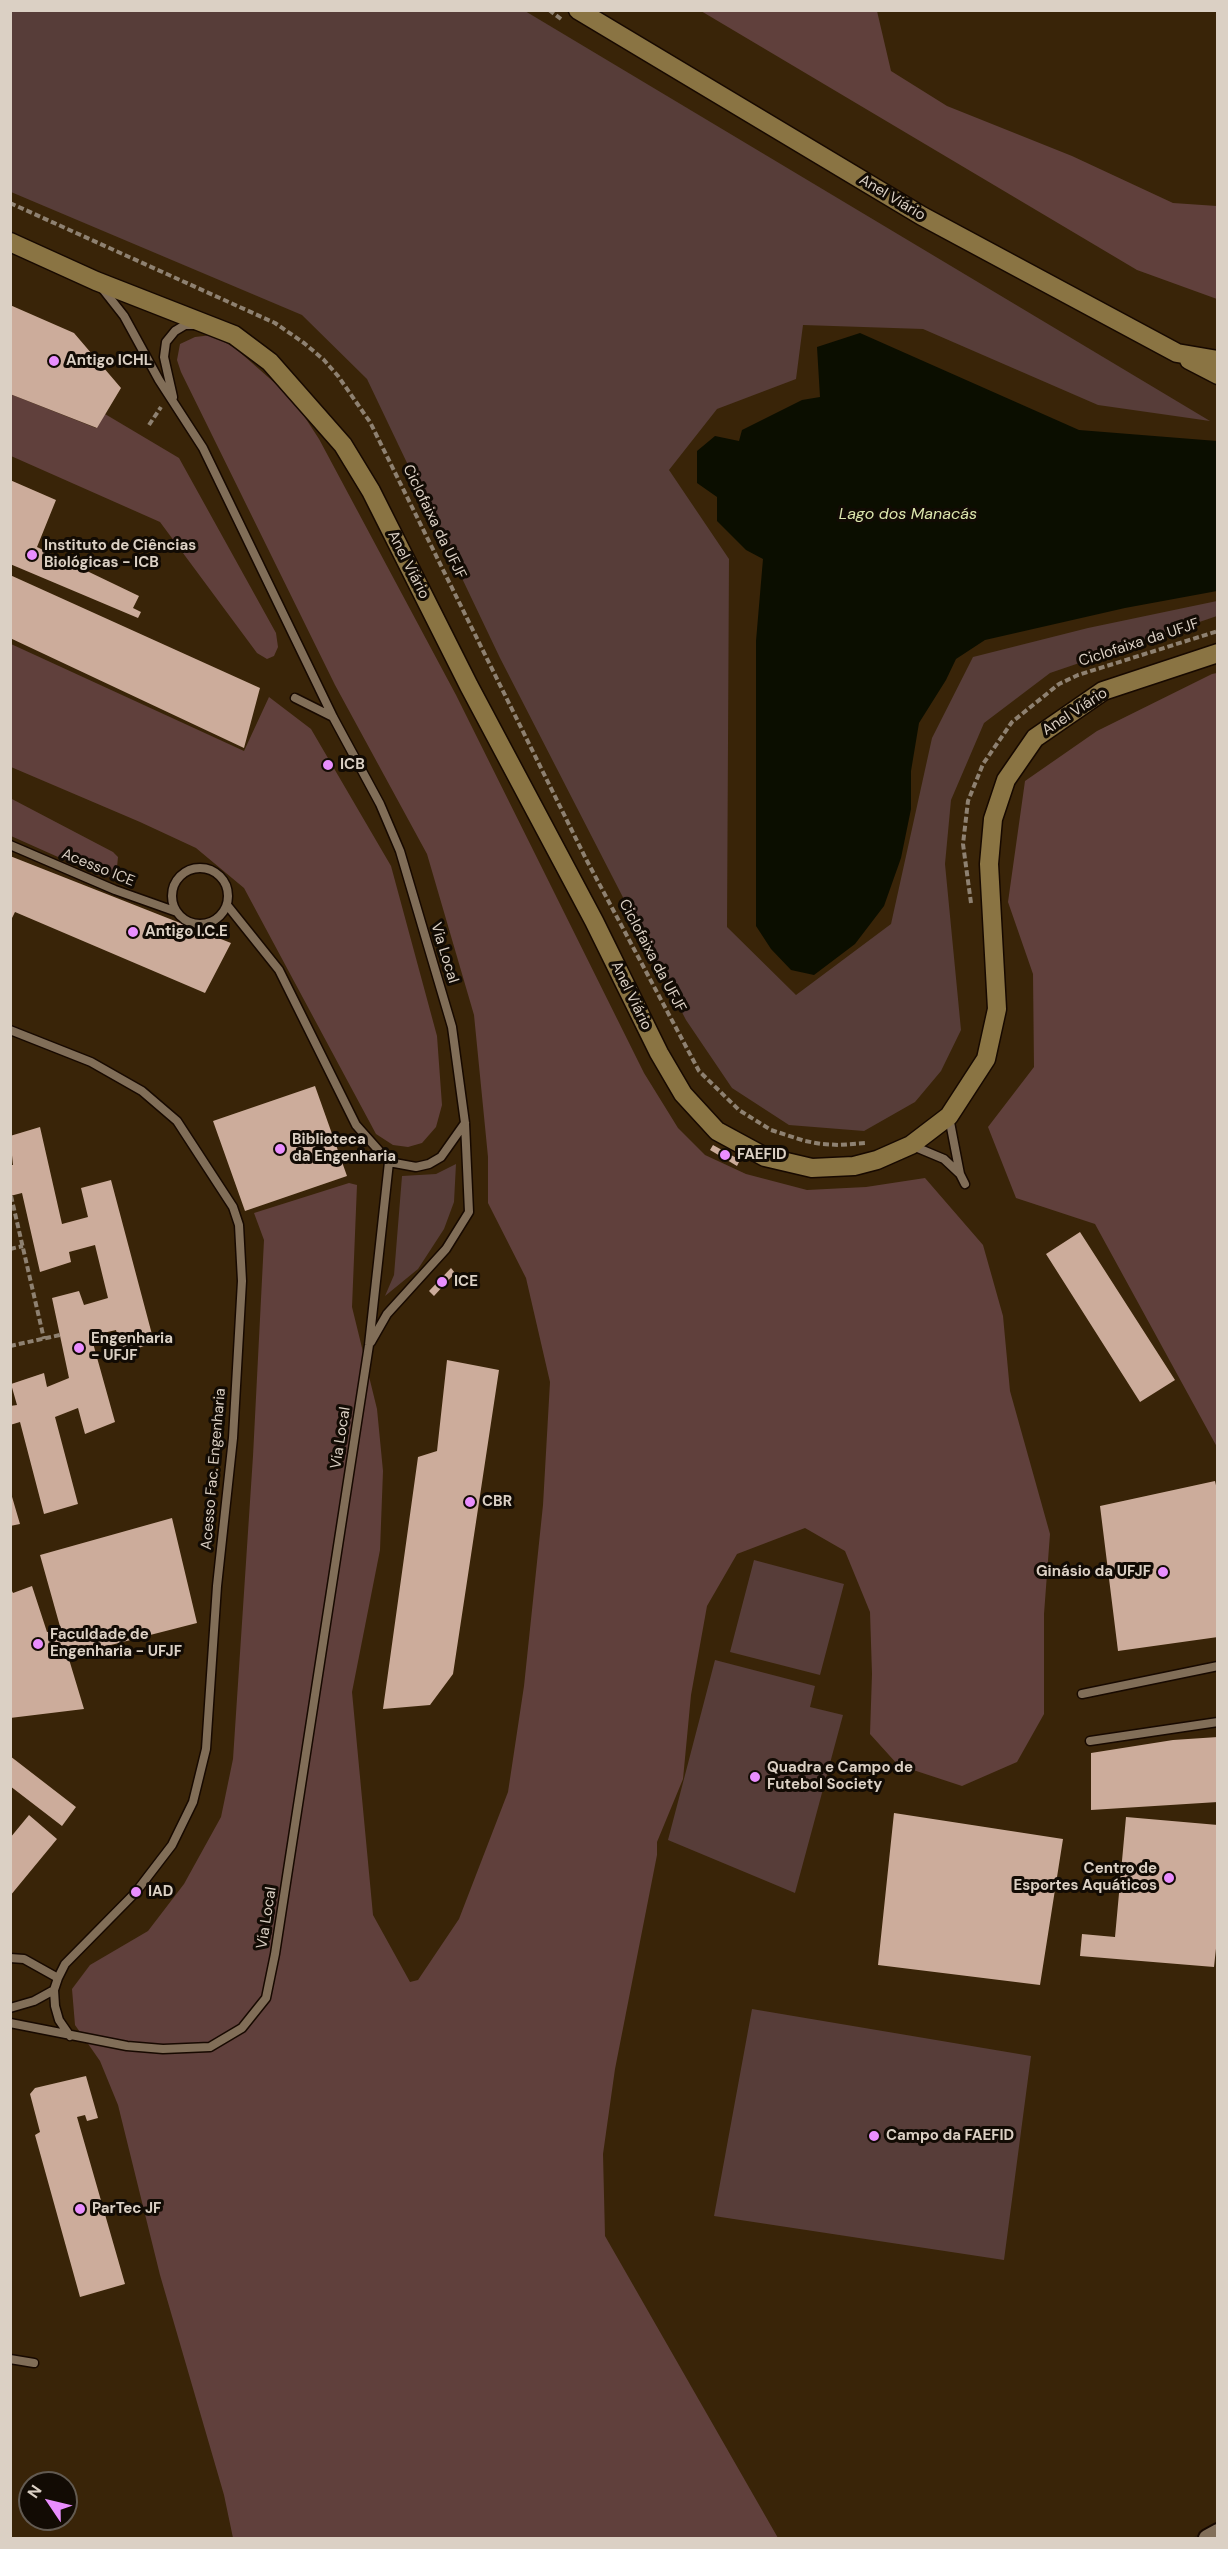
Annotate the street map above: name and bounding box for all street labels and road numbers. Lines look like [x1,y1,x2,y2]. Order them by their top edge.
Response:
street label: Anel Viário [856,171,928,225]
street label: Ciclofaixa da UFJF [398,462,470,582]
street label: Anel Viário [383,528,433,602]
street label: Ciclofaixa da UFJF [1077,615,1201,671]
street label: Anel Viário [1039,684,1111,740]
street label: Acesso ICE [59,845,137,891]
street label: Ciclofaixa da UFJF [615,896,689,1016]
street label: Via Local [426,921,462,985]
street label: Anel Viário [607,959,655,1033]
street label: Acesso Fac. Engenharia [198,1387,230,1551]
street label: Via Local [327,1406,355,1470]
street label: Via Local [253,1886,281,1950]

